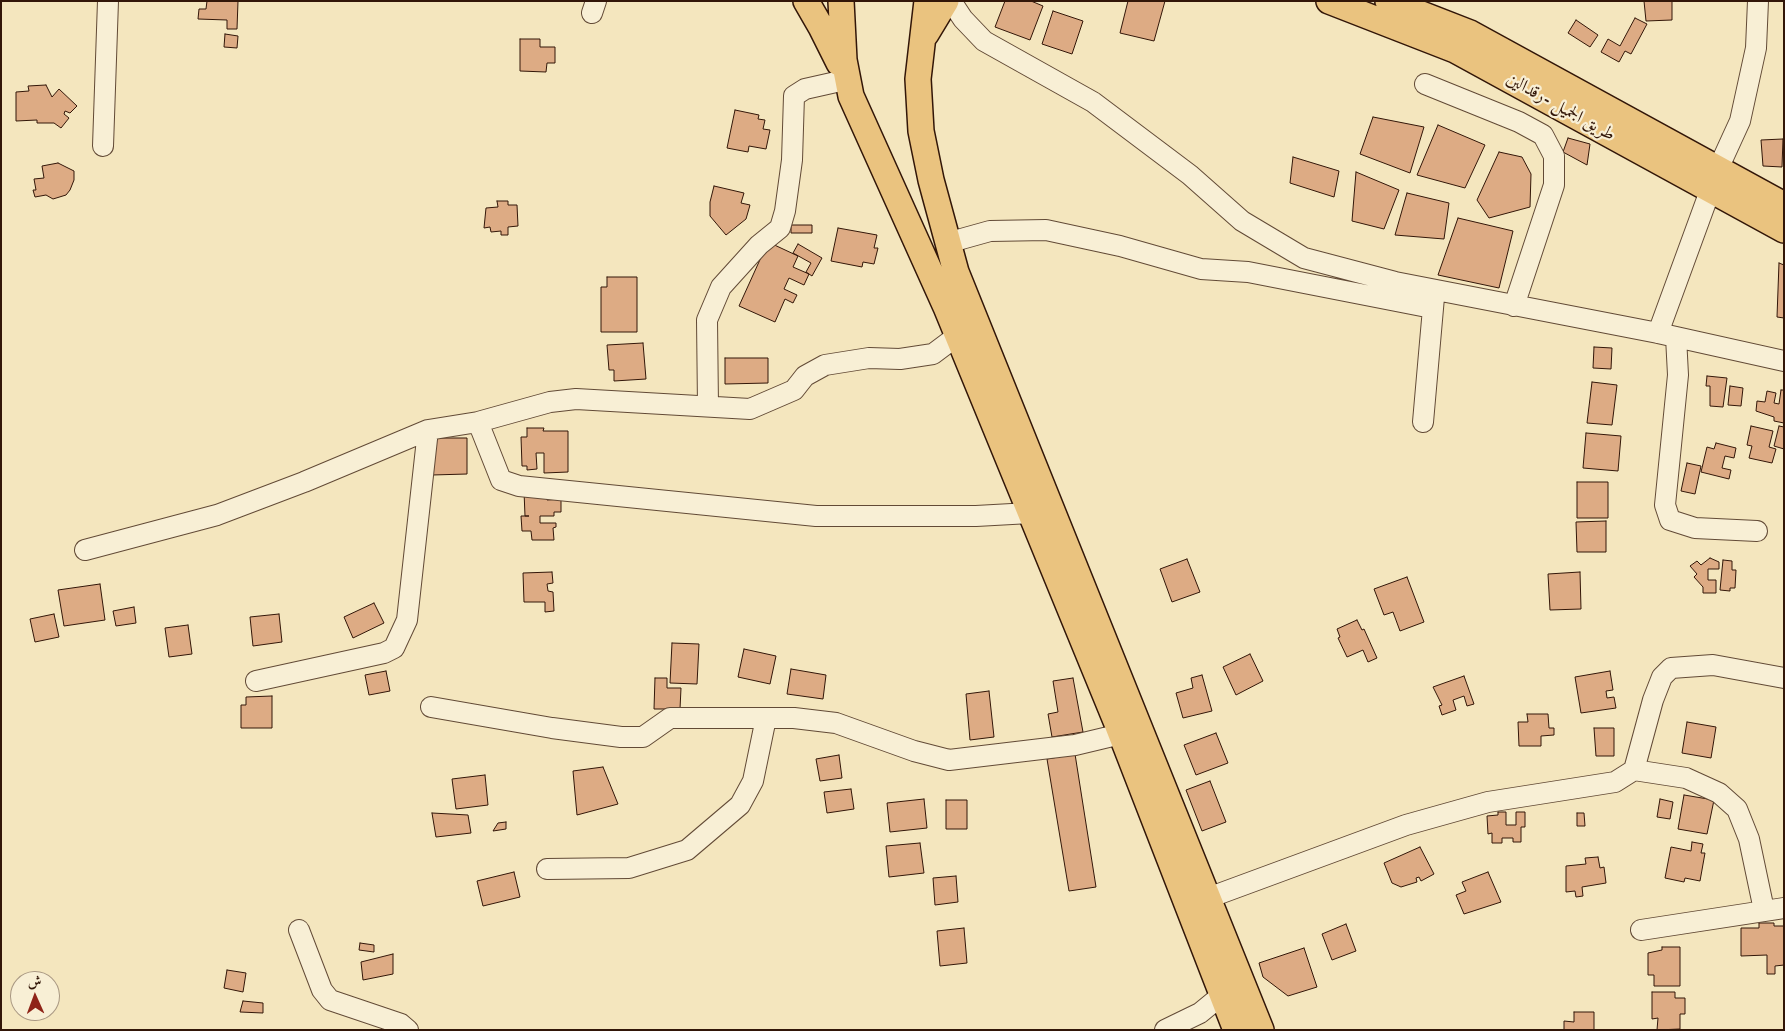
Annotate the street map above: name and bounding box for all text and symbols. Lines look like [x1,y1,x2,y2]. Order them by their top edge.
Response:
street label: طريق الجميل -رقدالين [1502,69,1618,147]
north arrow [10,971,60,1021]
text: ش [27,973,42,991]

